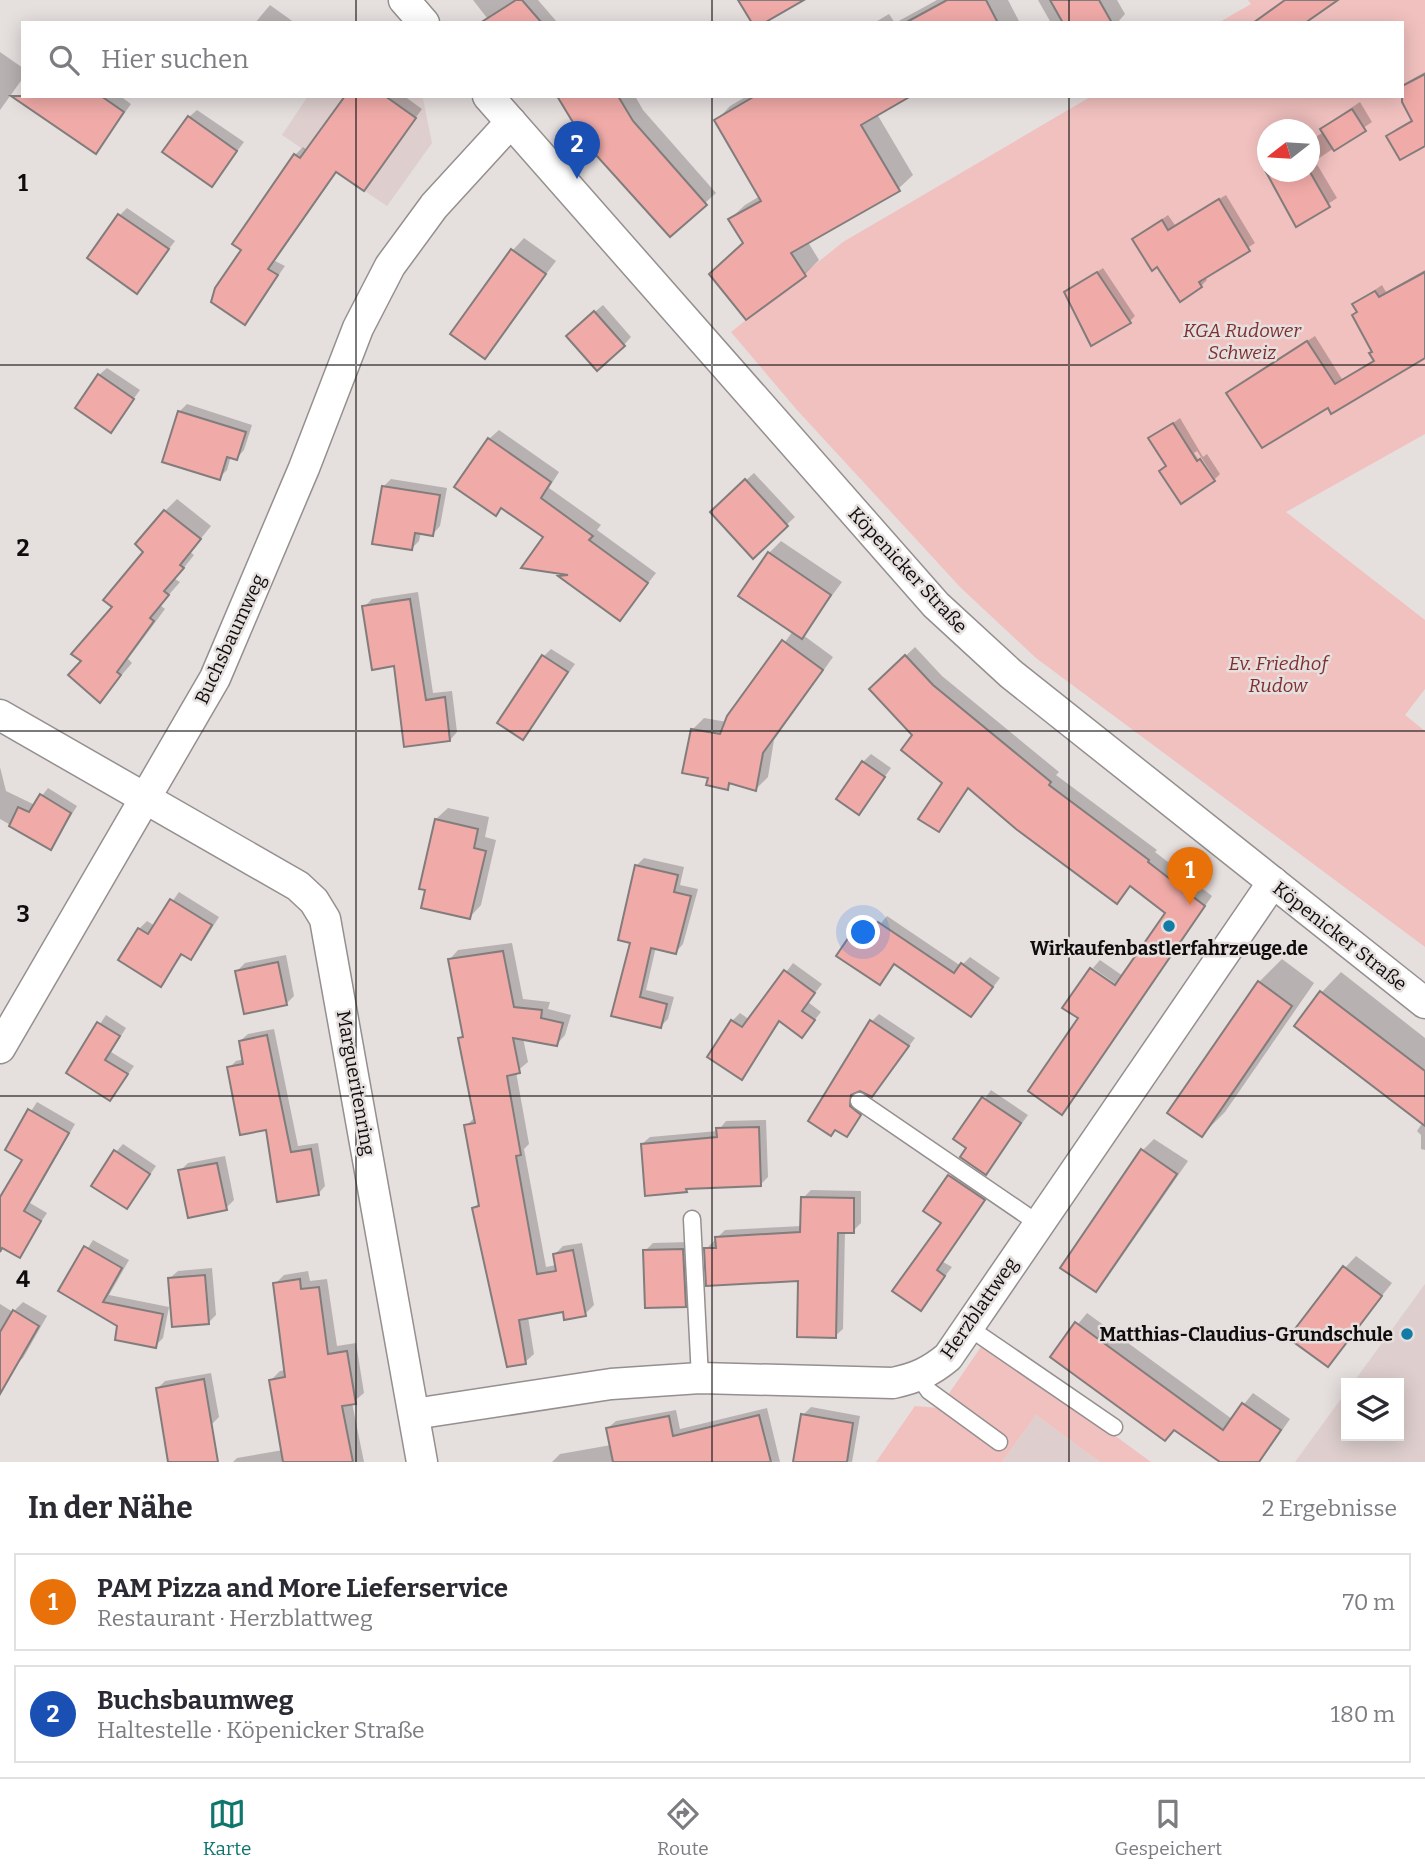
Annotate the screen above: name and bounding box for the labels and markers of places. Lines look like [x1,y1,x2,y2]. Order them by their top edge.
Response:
pin: 2 [554,121,600,179]
pin: 1 [1167,847,1213,905]
marker: Wirkaufenbastlerfahrzeuge.de [1161,918,1177,934]
place label: Wirkaufenbastlerfahrzeuge.de [1030,937,1308,960]
place label: Matthias-Claudius-Grundschule [1100,1323,1393,1346]
marker: Matthias-Claudius-Grundschule [1399,1326,1415,1342]

